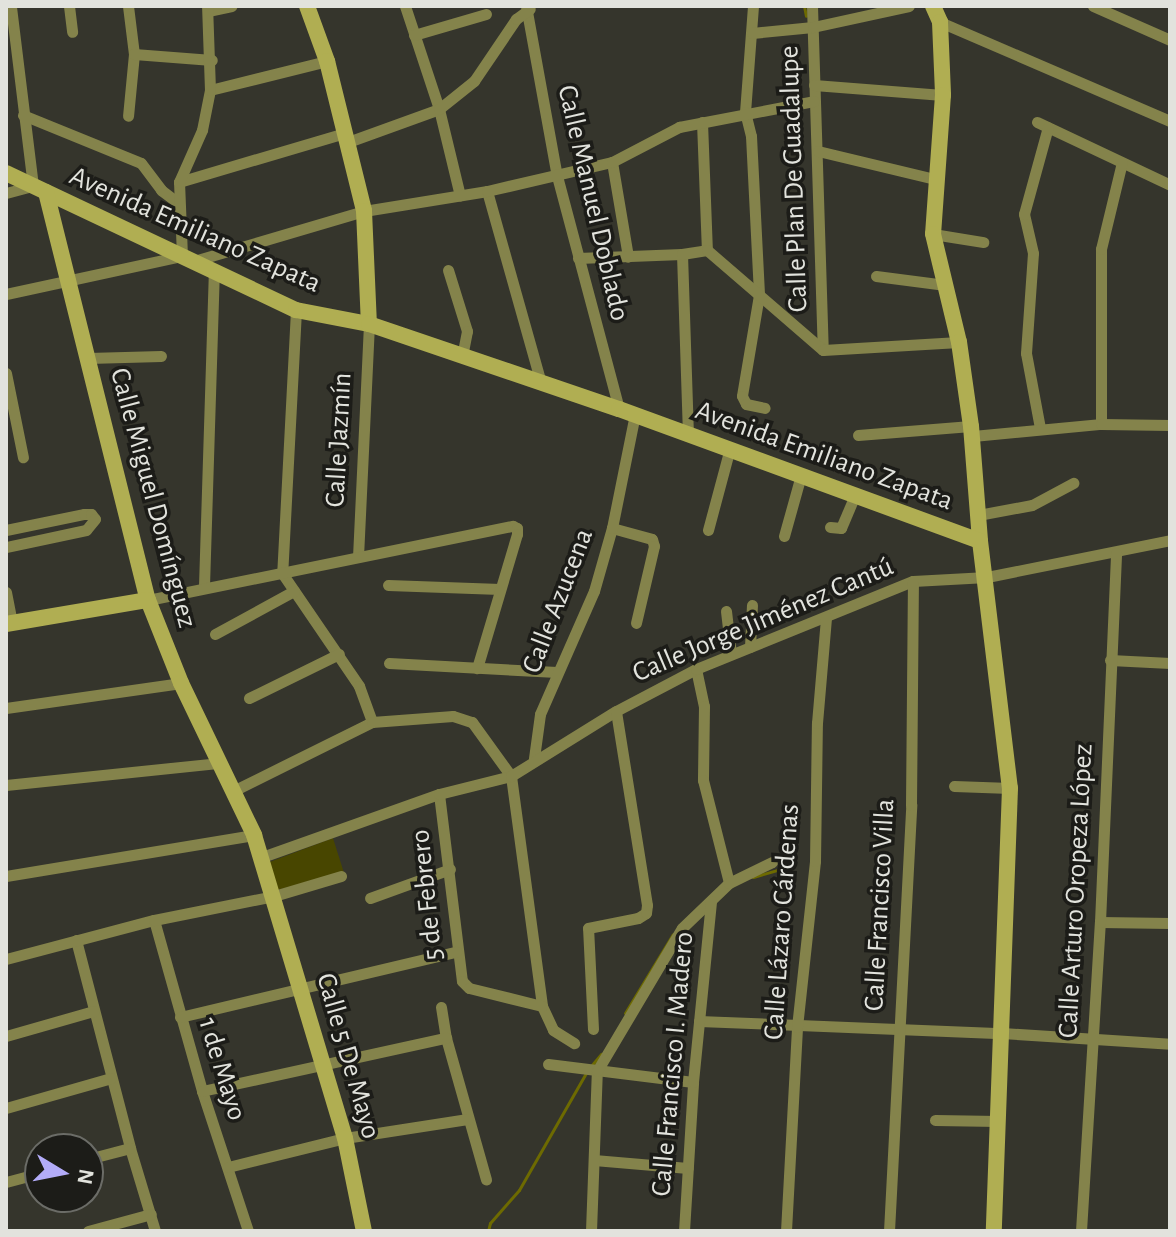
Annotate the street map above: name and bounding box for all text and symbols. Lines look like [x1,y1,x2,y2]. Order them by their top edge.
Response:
street label: Calle Plan De Guadalupe [773,45,815,313]
street label: Calle Manuel Doblado [550,82,636,324]
street label: Avenida Emiliano Zapata [64,159,326,301]
street label: Calle Miguel Domínguez [102,364,204,632]
street label: Calle Jazmín [319,372,359,508]
street label: Avenida Emiliano Zapata [691,394,957,518]
street label: Calle Azucena [515,524,601,678]
street label: Calle Jorge Jiménez Cantú [628,550,898,690]
street label: Calle Arturo Oropeza López [1052,743,1100,1039]
street label: Calle Francisco Villa [858,798,902,1012]
street label: Calle Lázaro Cárdenas [757,803,807,1041]
street label: 5 de Febrero [403,828,451,962]
street label: Calle Francisco I. Madero [645,930,701,1198]
street label: Calle 5 De Mayo [308,969,388,1143]
street label: 1 de Mayo [190,1013,254,1125]
north arrow [24,1133,104,1213]
text: N [74,1167,98,1186]

